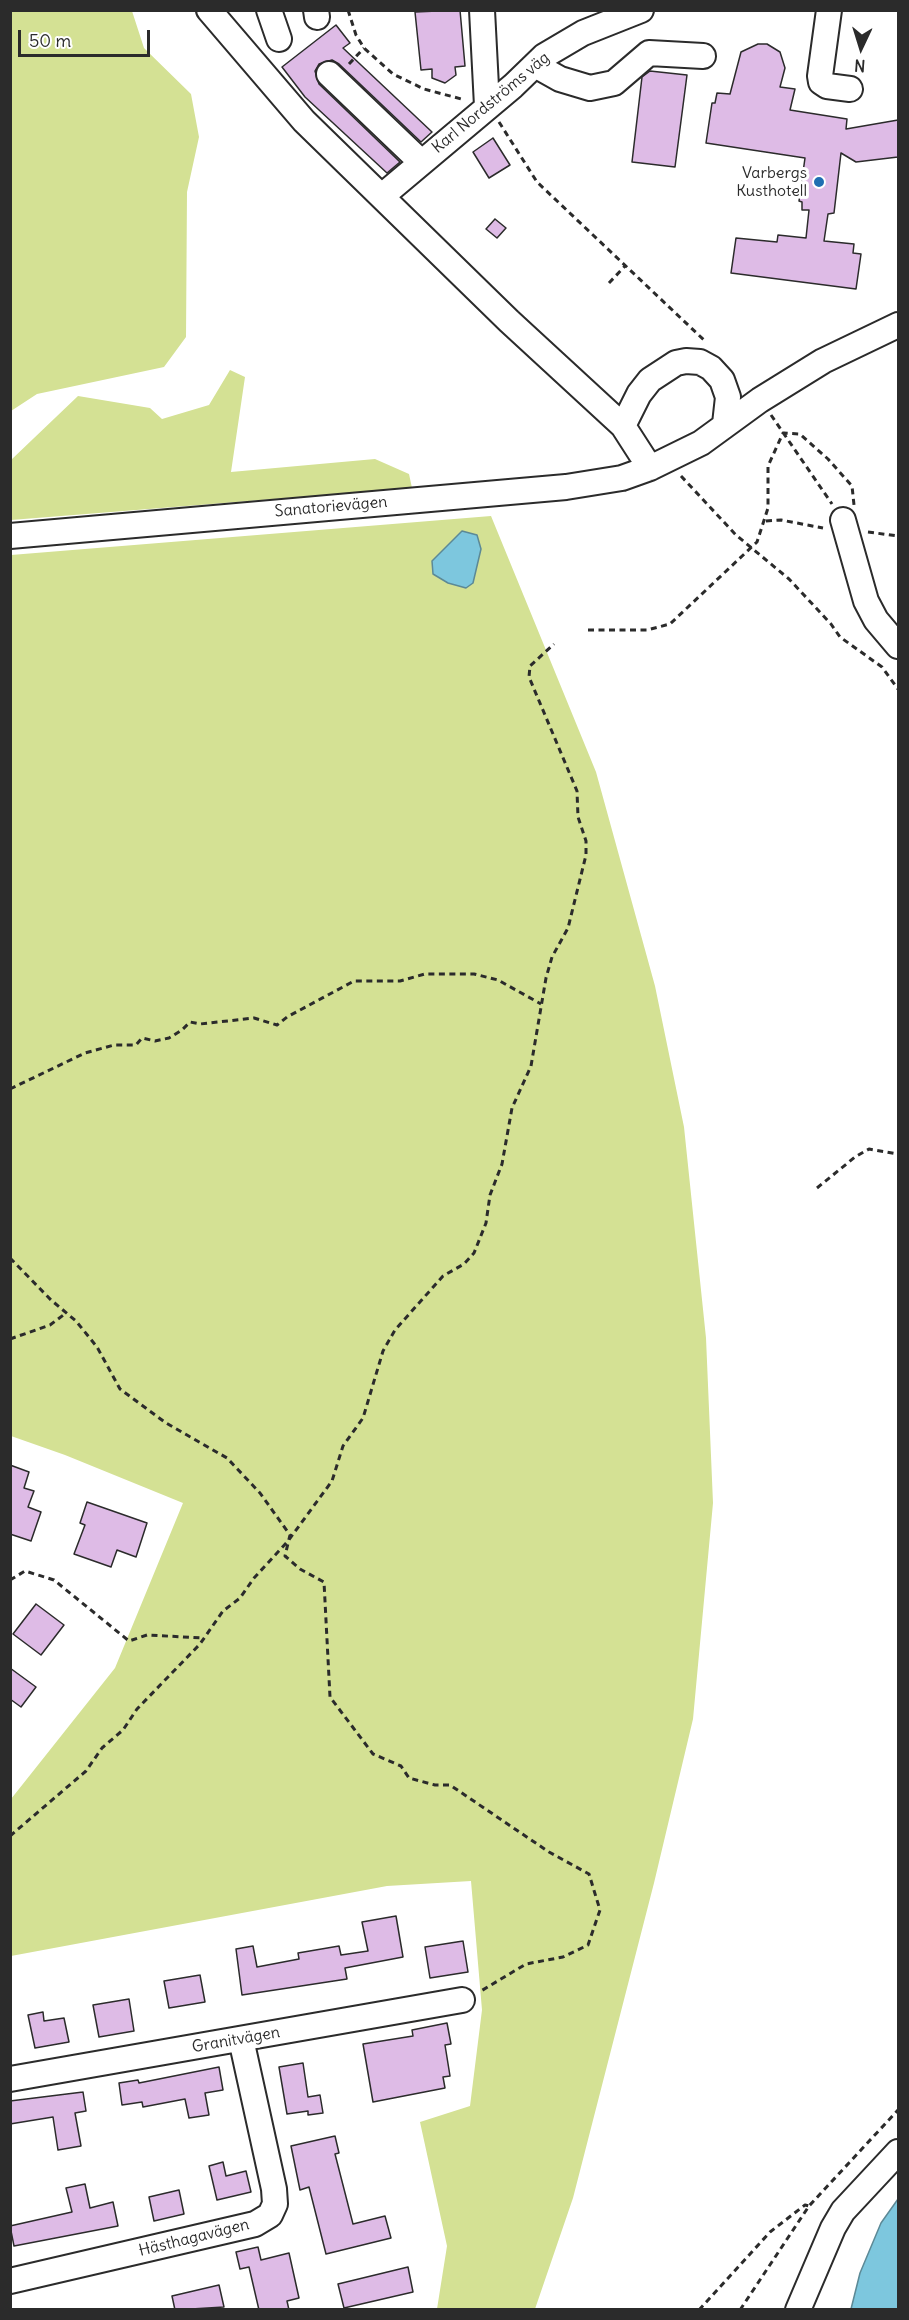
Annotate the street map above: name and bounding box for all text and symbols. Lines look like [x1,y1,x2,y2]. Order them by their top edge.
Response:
scale bar [21,18,153,56]
north arrow [831,18,891,78]
text: 50 m [29,29,71,52]
street label: Karl Nordströms väg [428,48,554,158]
text: N [854,56,866,76]
place label: Varbergs Kusthotell [736,163,807,201]
marker: Varbergs Kusthotell [812,175,826,189]
street label: Sanatorievägen [274,493,388,521]
street label: Granitvägen [191,2023,281,2057]
street label: Hästhagavägen [137,2215,251,2261]

